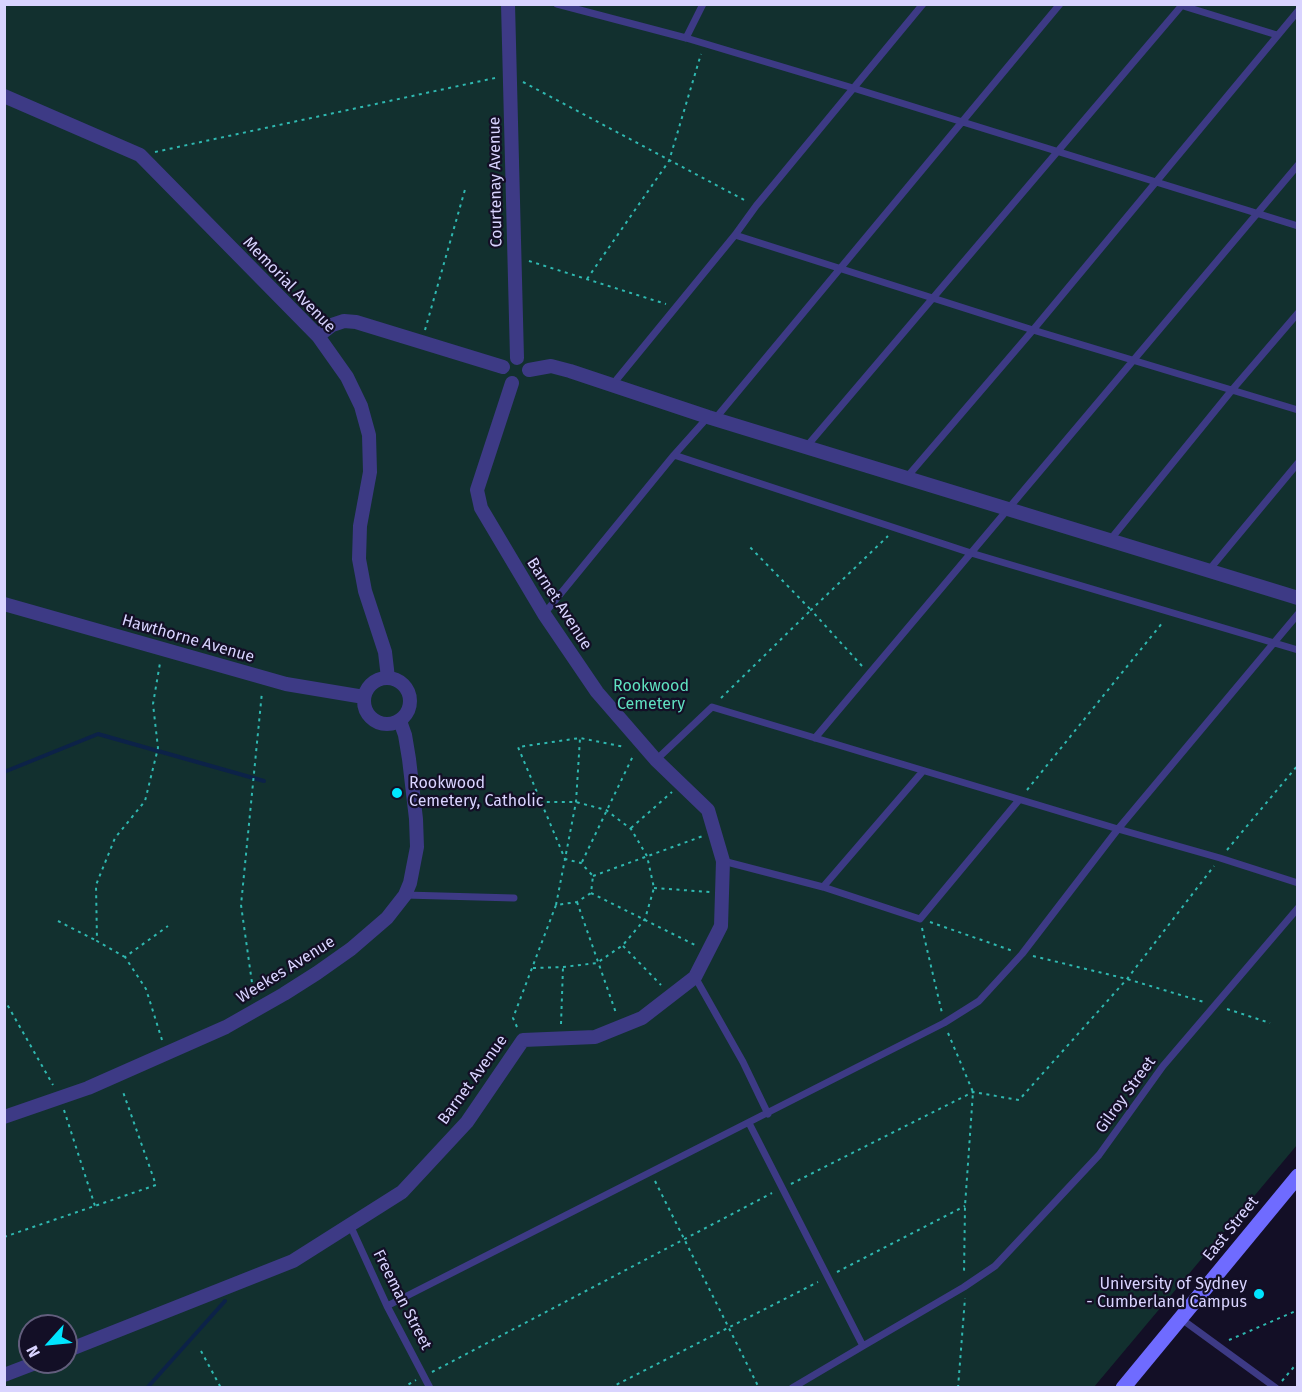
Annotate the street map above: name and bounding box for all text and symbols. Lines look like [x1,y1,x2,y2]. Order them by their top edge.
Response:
street label: Courtenay Avenue [485,116,507,248]
street label: Memorial Avenue [239,233,339,337]
street label: Barnet Avenue [522,554,596,654]
street label: Hawthorne Avenue [119,611,257,667]
park label: Rookwood Cemetery [613,677,689,715]
place label: Rookwood Cemetery, Catholic [409,774,543,812]
marker: Rookwood Cemetery, Catholic [390,786,404,800]
street label: Weekes Avenue [233,932,339,1008]
street label: Barnet Avenue [434,1032,512,1128]
street label: Gilroy Street [1092,1053,1160,1137]
street label: East Street [1199,1193,1263,1265]
street label: Freeman Street [369,1247,435,1353]
place label: University of Sydney - Cumberland Campus [1086,1275,1247,1313]
marker: University of Sydney - Cumberland Campus [1252,1287,1266,1301]
north arrow [18,1314,78,1374]
text: N [22,1342,44,1361]

